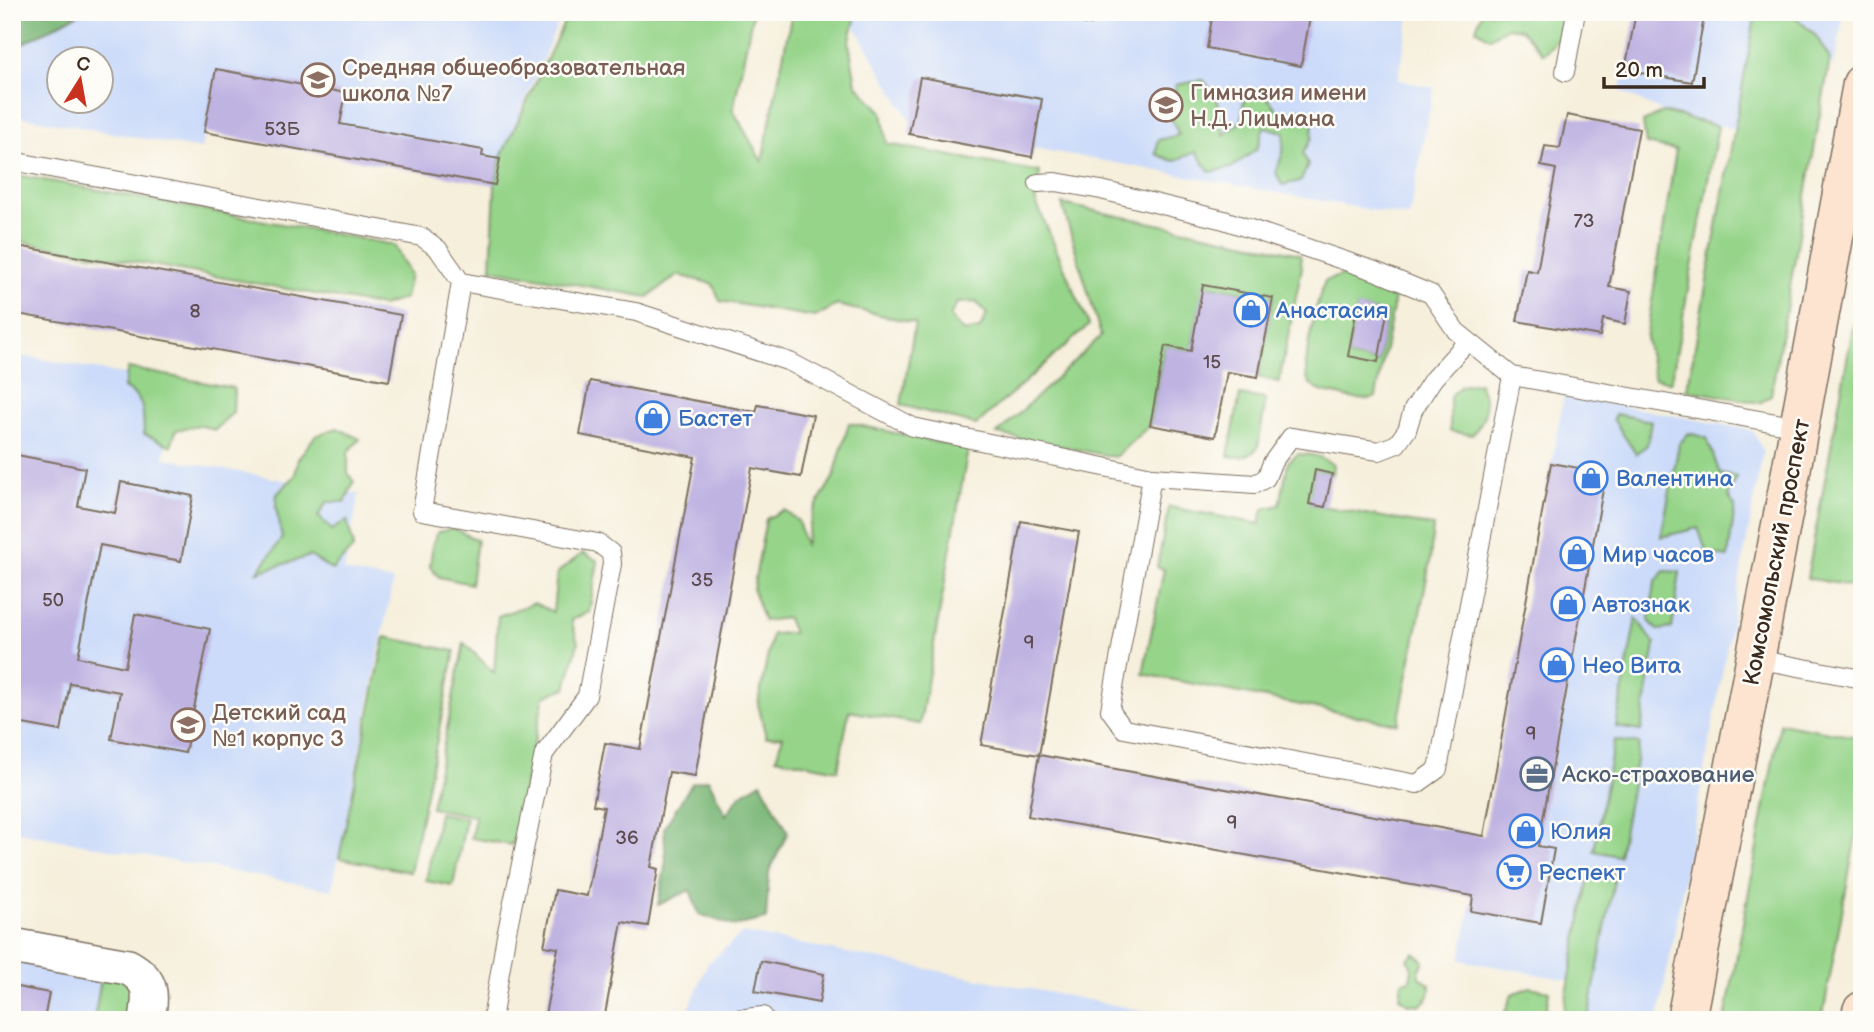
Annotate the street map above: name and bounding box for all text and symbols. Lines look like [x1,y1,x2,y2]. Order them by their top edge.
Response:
north arrow [46,46,116,116]
scale bar [1604,46,1704,90]
text: С [74,52,92,77]
place label: Средняя общеобразовательная школа №7 [342,54,686,108]
text: 20 m [1615,58,1663,83]
school or university icon: Средняя общеобразовательная школа №7 [299,61,337,99]
place label: Гимназия имени Н.Д. Лицмана [1190,79,1367,133]
school or university icon: Гимназия имени Н.Д. Лицмана [1147,86,1185,124]
house number: 53Б [264,118,301,141]
house number: 73 [1573,210,1595,233]
shop icon: Анастасия [1232,291,1270,329]
place label: Анастасия [1275,297,1389,325]
house number: 8 [189,300,201,323]
house number: 15 [1203,351,1221,374]
shop icon: Бастет [634,399,672,437]
place label: Бастет [678,405,753,433]
street label: Комсомольский проспект [1737,416,1817,688]
shop icon: Валентина [1572,459,1610,497]
place label: Валентина [1616,465,1734,493]
shop icon: Мир часов [1558,535,1596,573]
place label: Мир часов [1602,541,1714,569]
house number: 35 [691,569,713,592]
shop icon: Автознак [1549,585,1587,623]
house number: 50 [42,589,64,612]
place label: Автознак [1591,591,1691,619]
house number: 9 [1024,632,1034,655]
shop icon: Нео Вита [1538,646,1576,684]
place label: Нео Вита [1582,652,1682,680]
place label: Детский сад №1 корпус 3 [212,699,346,753]
school or university icon: Детский сад №1 корпус 3 [169,706,207,744]
house number: 9 [1526,723,1536,746]
office icon: Аско-страхование [1518,755,1556,793]
place label: Аско-страхование [1561,761,1755,789]
house number: 9 [1227,812,1237,835]
shop icon: Юлия [1507,812,1545,850]
place label: Юлия [1550,818,1611,846]
house number: 36 [615,827,639,850]
supermarket icon: Респект [1495,853,1533,891]
place label: Респект [1538,859,1626,887]

